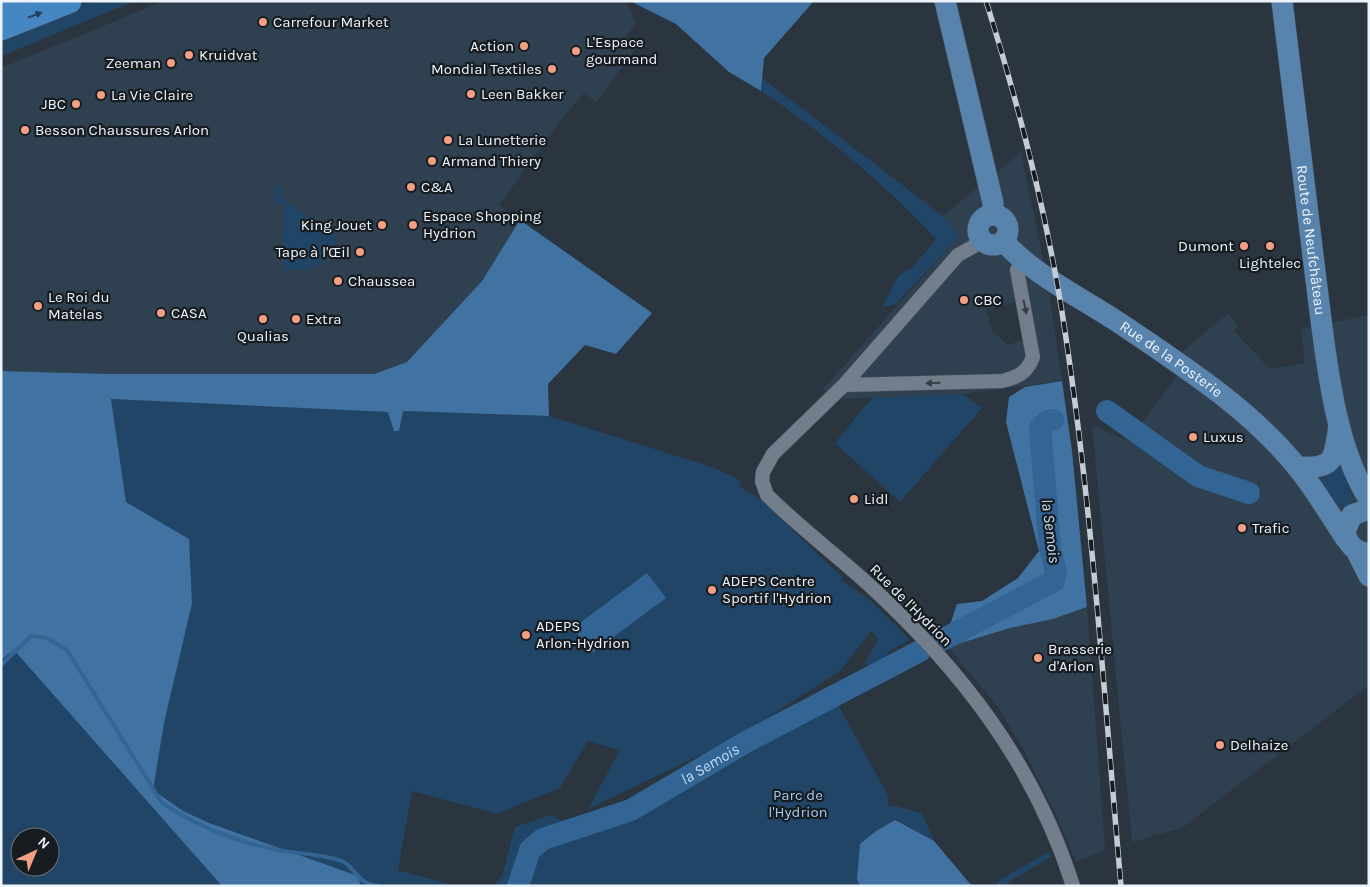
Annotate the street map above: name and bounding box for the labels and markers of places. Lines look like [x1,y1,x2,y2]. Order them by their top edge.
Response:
place label: Carrefour Market [273,13,389,31]
marker: Carrefour Market [257,16,269,28]
place label: L'Espace gourmand [586,33,657,68]
place label: Action [470,37,514,55]
marker: Action [518,40,530,52]
marker: L'Espace gourmand [570,45,582,57]
place label: Kruidvat [199,46,258,64]
marker: Kruidvat [183,49,195,61]
place label: Zeeman [105,54,161,72]
marker: Zeeman [165,57,177,69]
place label: Mondial Textiles [431,60,542,78]
marker: Mondial Textiles [546,63,558,75]
place label: Leen Bakker [481,85,564,103]
place label: La Vie Claire [111,86,193,104]
marker: Leen Bakker [465,88,477,100]
marker: La Vie Claire [95,89,107,101]
place label: JBC [41,95,66,113]
marker: JBC [70,98,82,110]
place label: Besson Chaussures Arlon [35,121,209,139]
marker: Besson Chaussures Arlon [19,124,31,136]
place label: La Lunetterie [458,131,546,149]
marker: La Lunetterie [442,134,454,146]
place label: Armand Thiery [442,152,541,170]
marker: Armand Thiery [426,155,438,167]
place label: C&A [421,178,453,196]
marker: C&A [405,181,417,193]
place label: Espace Shopping Hydrion [423,207,542,242]
place label: King Jouet [301,216,372,234]
marker: King Jouet [376,219,388,231]
marker: Espace Shopping Hydrion [407,219,419,231]
place label: Dumont [1178,237,1234,255]
marker: Dumont [1238,240,1250,252]
marker: Lightelec [1264,240,1276,252]
place label: Tape à l'Œil [276,243,350,261]
marker: Tape à l'Œil [354,246,366,258]
place label: Lightelec [1239,254,1301,272]
place label: Chaussea [348,272,415,290]
marker: Chaussea [332,275,344,287]
place label: Le Roi du Matelas [48,288,110,323]
place label: CBC [974,291,1002,309]
marker: CBC [958,294,970,306]
marker: Le Roi du Matelas [32,300,44,312]
place label: CASA [171,304,207,322]
marker: CASA [155,307,167,319]
place label: Extra [306,310,341,328]
marker: Qualias [257,313,269,325]
marker: Extra [290,313,302,325]
place label: Qualias [237,327,289,345]
place label: Luxus [1203,428,1244,446]
marker: Luxus [1187,431,1199,443]
place label: Lidl [864,490,889,508]
marker: Lidl [848,493,860,505]
place label: Trafic [1252,519,1289,537]
marker: Trafic [1236,522,1248,534]
place label: ADEPS Centre Sportif l'Hydrion [722,572,832,607]
marker: ADEPS Centre Sportif l'Hydrion [706,584,718,596]
place label: ADEPS Arlon-Hydrion [536,617,630,652]
marker: ADEPS Arlon-Hydrion [520,629,532,641]
place label: Brasserie d'Arlon [1048,640,1112,675]
marker: Brasserie d'Arlon [1032,652,1044,664]
place label: Delhaize [1230,736,1288,754]
marker: Delhaize [1214,739,1226,751]

